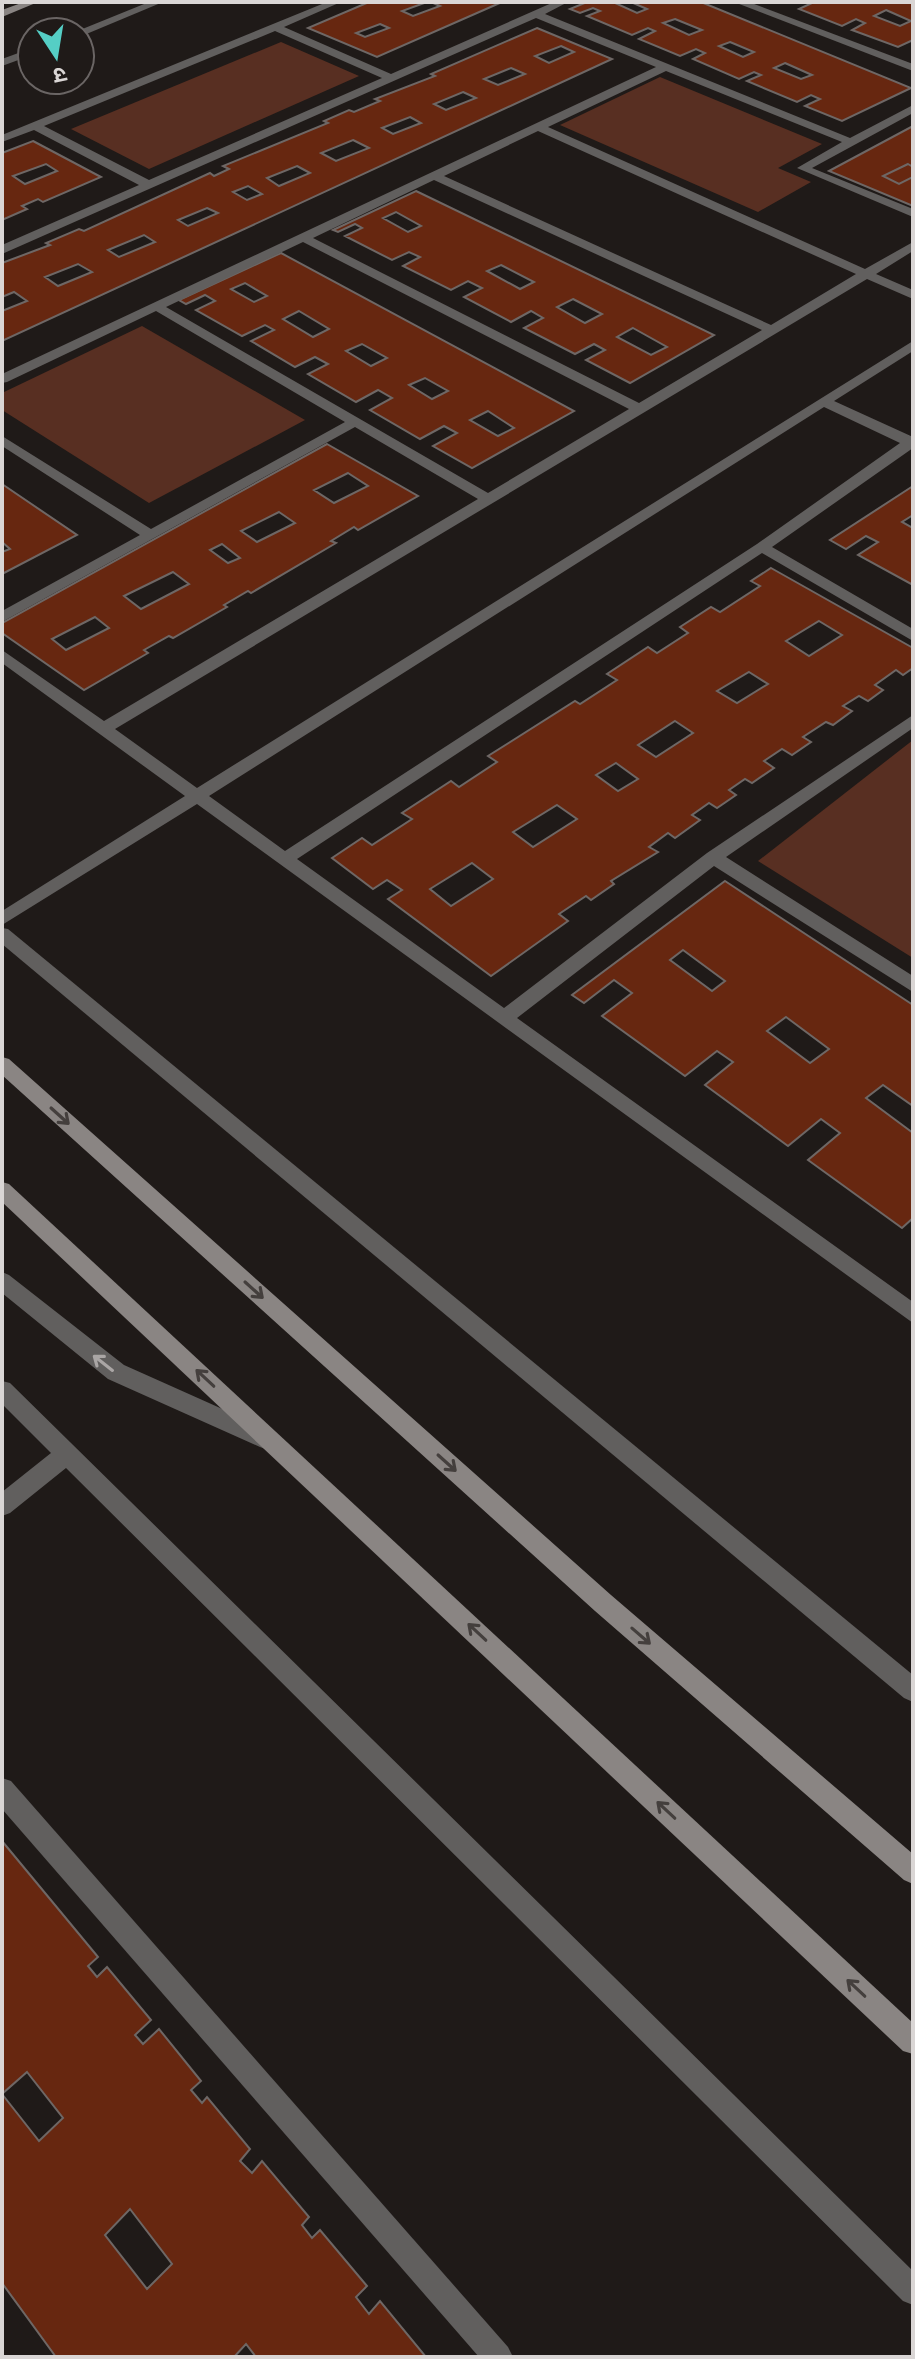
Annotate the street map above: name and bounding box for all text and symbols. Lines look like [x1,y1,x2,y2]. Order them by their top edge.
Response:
north arrow [16,16,96,96]
text: उ [50,61,70,92]
one-way arrow [50,1107,70,1125]
one-way arrow [243,1280,263,1298]
one-way arrow [93,1354,114,1371]
one-way arrow [195,1369,215,1388]
one-way arrow [437,1454,457,1472]
one-way arrow [467,1623,487,1642]
one-way arrow [631,1627,651,1645]
one-way arrow [657,1802,677,1820]
one-way arrow [846,1979,866,1998]

